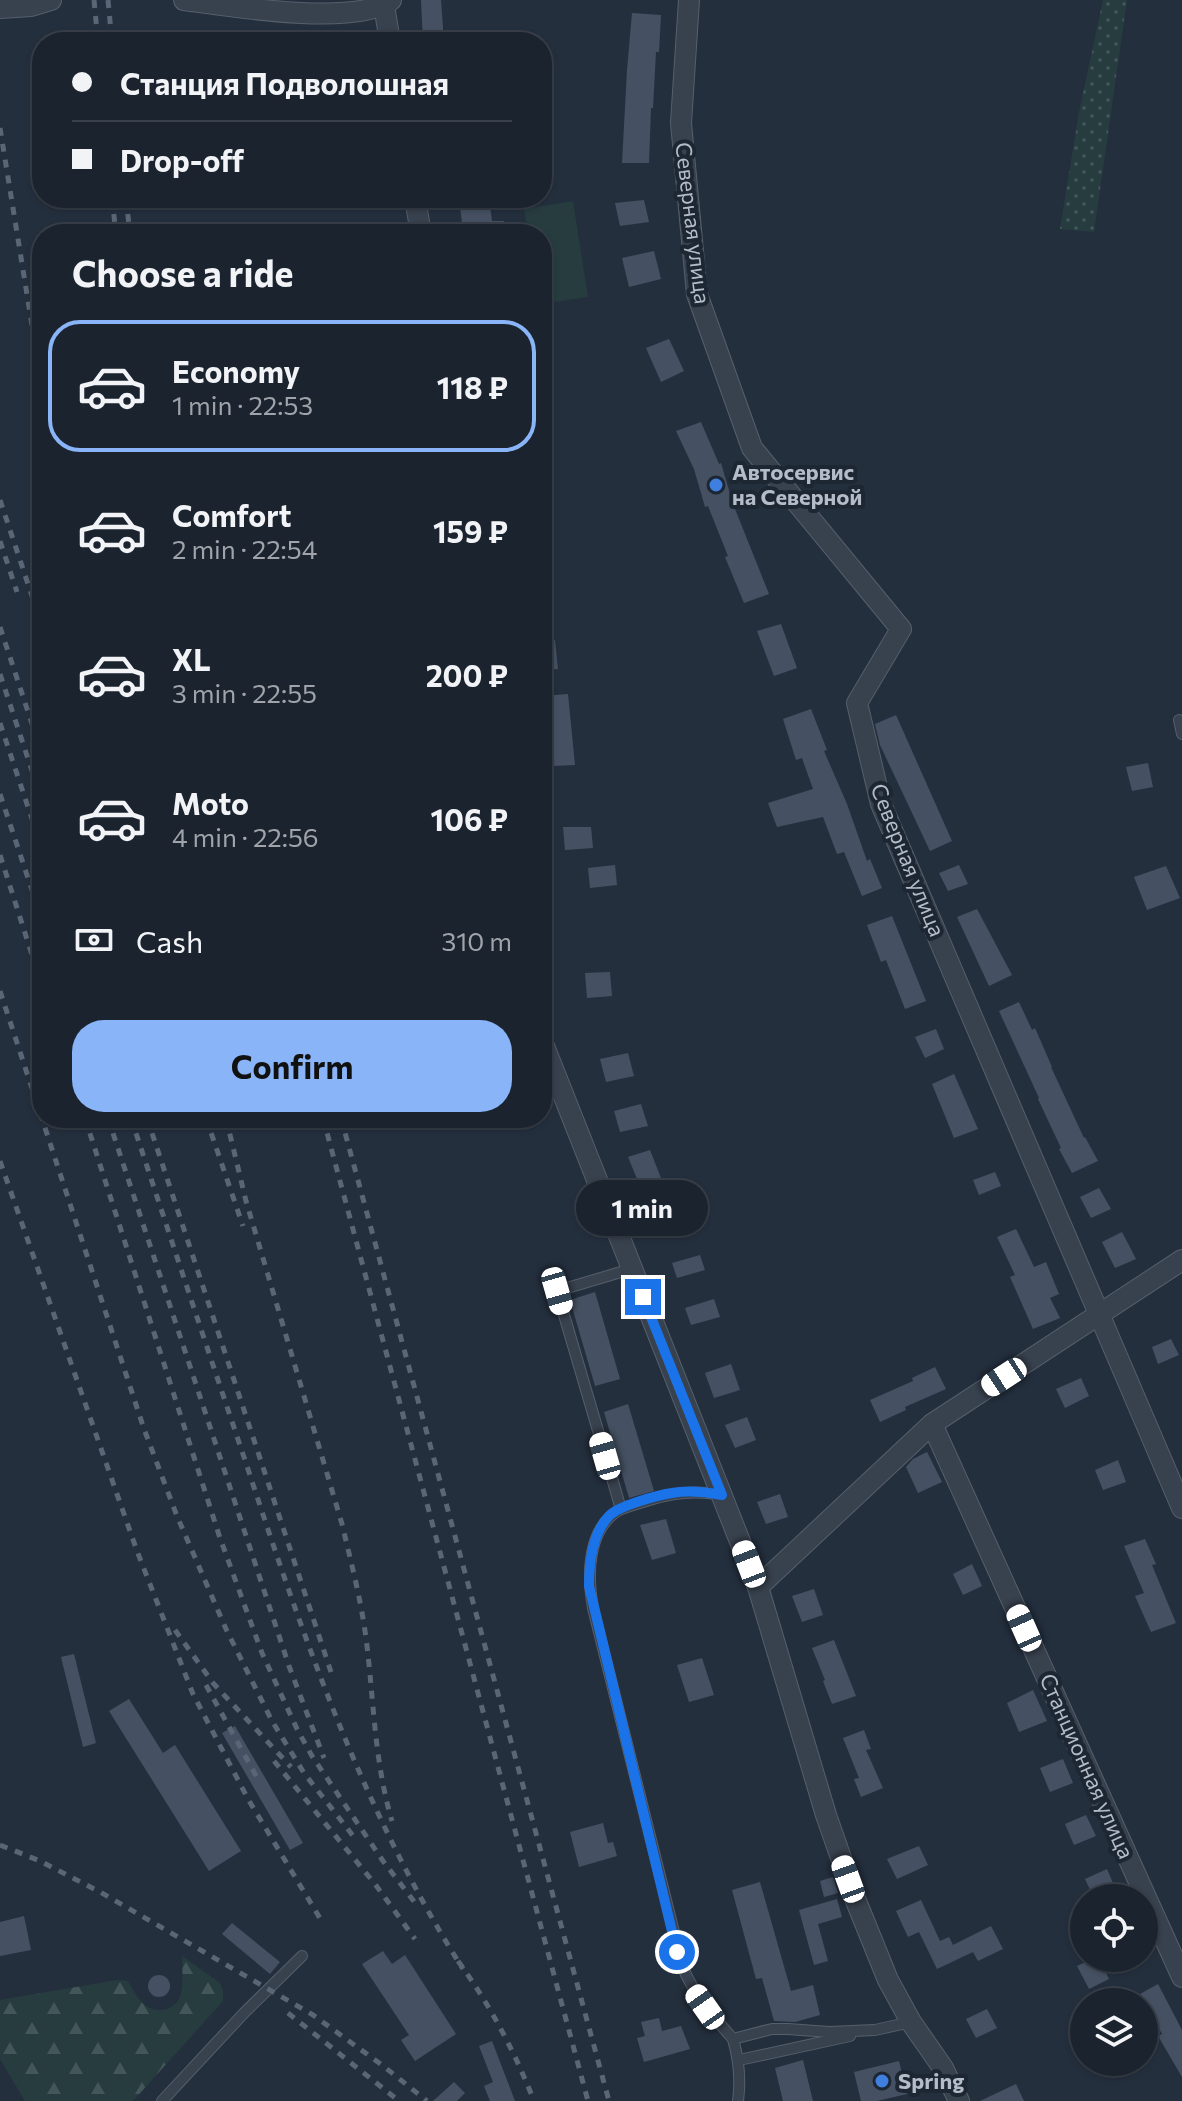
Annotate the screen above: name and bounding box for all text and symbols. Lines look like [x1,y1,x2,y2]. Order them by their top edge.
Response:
text: Станция Подволошная [120,64,449,101]
text: Drop-off [120,141,244,178]
street label: Северная улица [670,141,717,305]
text: Choose a ride [72,250,293,294]
icon: car [76,350,148,422]
text: Economy [172,352,300,389]
text: 118 ₽ [437,368,508,405]
text: 1 min · 22:53 [172,389,313,420]
place label: Автосервис на Северной [732,458,862,510]
marker: Автосервис на Северной [707,476,725,494]
icon: car [76,494,148,566]
text: Comfort [172,496,291,533]
text: 159 ₽ [433,512,508,549]
text: 2 min · 22:54 [172,533,317,564]
icon: car [76,638,148,710]
text: XL [172,640,211,677]
text: 200 ₽ [426,656,508,693]
text: 3 min · 22:55 [172,677,317,708]
street label: Северная улица [865,779,951,940]
icon: car [76,782,148,854]
text: Moto [172,784,249,821]
text: 106 ₽ [430,800,508,837]
text: 4 min · 22:56 [172,821,319,852]
icon: cash [72,918,116,962]
text: Cash [136,922,203,959]
text: 310 m [441,925,512,956]
button: Confirm [72,1020,512,1112]
callout: 1 min [577,1181,709,1237]
text: 1 min [611,1192,673,1223]
car [539,1265,575,1317]
route end [625,1279,661,1315]
car [977,1354,1031,1400]
car [587,1430,623,1482]
car [729,1537,769,1591]
car [1003,1601,1045,1655]
street label: Станционная улица [1034,1669,1140,1863]
car [829,1852,867,1906]
map controls [1070,1884,1158,2076]
button: locate [1070,1884,1158,1972]
route start [659,1934,695,1970]
car [681,1980,729,2034]
button: layers [1070,1988,1158,2076]
place label: Spring [898,2067,964,2094]
marker: Spring [873,2072,891,2090]

